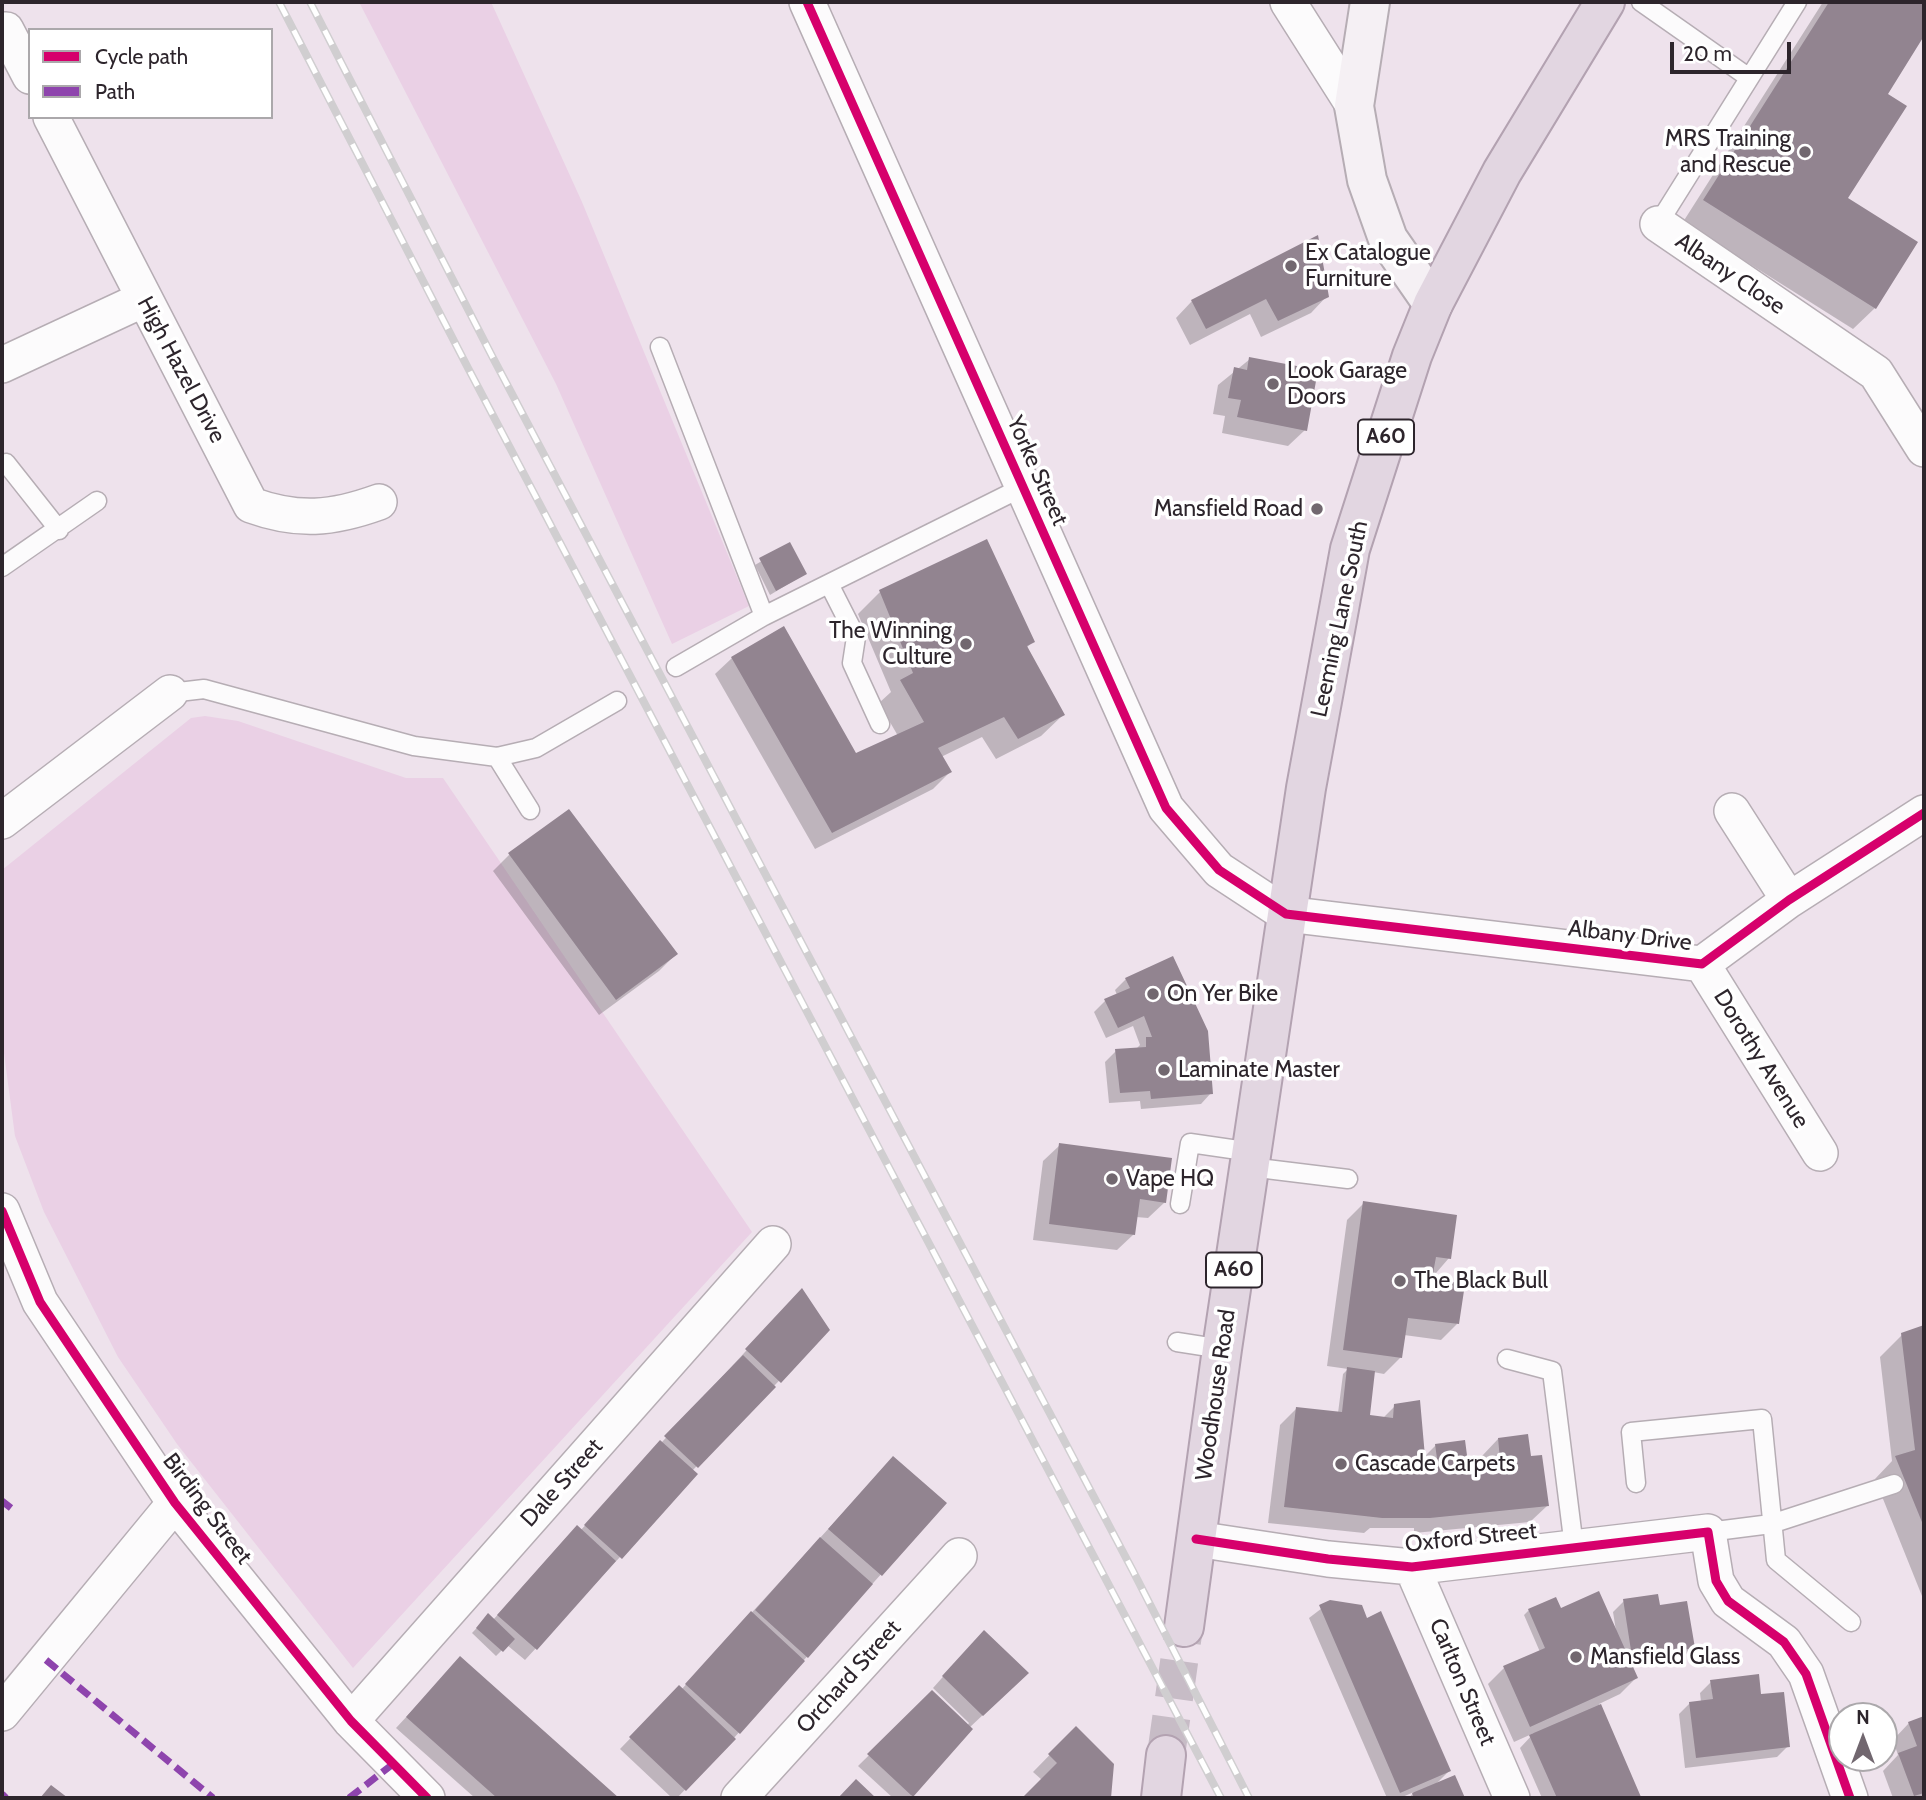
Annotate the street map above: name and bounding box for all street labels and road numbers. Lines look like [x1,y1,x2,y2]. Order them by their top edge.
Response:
street label: Albany Close [1670,227,1790,321]
street label: High Hazel Drive [131,292,231,448]
street label: Yorke Street [1001,412,1073,530]
road number: A60 [1358,420,1414,454]
street label: Leeming Lane South [1306,518,1374,720]
street label: Albany Drive [1567,915,1693,957]
street label: Dorothy Avenue [1707,985,1815,1133]
road number: A60 [1206,1252,1262,1288]
street label: Woodhouse Road [1190,1308,1242,1482]
street label: Dale Street [515,1433,609,1533]
street label: Birding Street [156,1448,258,1570]
street label: Oxford Street [1404,1517,1538,1559]
street label: Carlton Street [1423,1614,1501,1750]
street label: Orchard Street [791,1615,907,1739]

